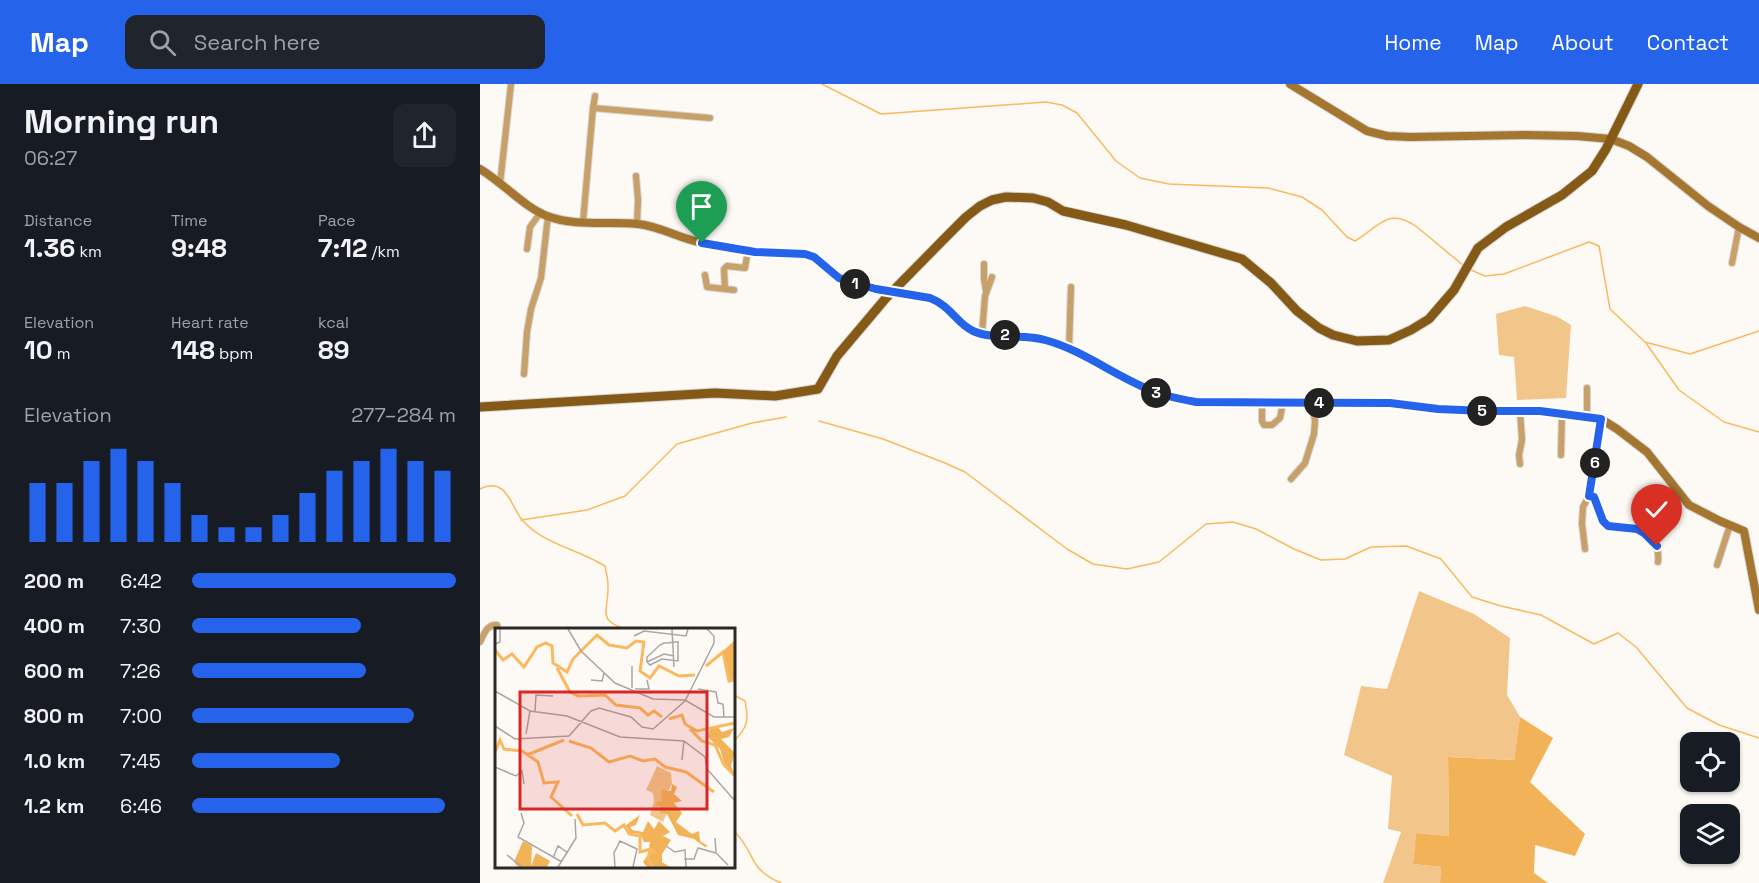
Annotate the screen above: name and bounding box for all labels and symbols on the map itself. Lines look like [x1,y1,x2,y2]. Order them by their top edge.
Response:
pin [676,181,727,243]
pin: 1 [840,269,870,299]
pin: 2 [990,320,1020,350]
pin: 3 [1141,378,1171,408]
pin: 4 [1304,388,1334,418]
pin: 5 [1467,396,1497,426]
pin: 6 [1580,448,1610,478]
pin [1631,484,1682,546]
inset map [495,628,735,868]

